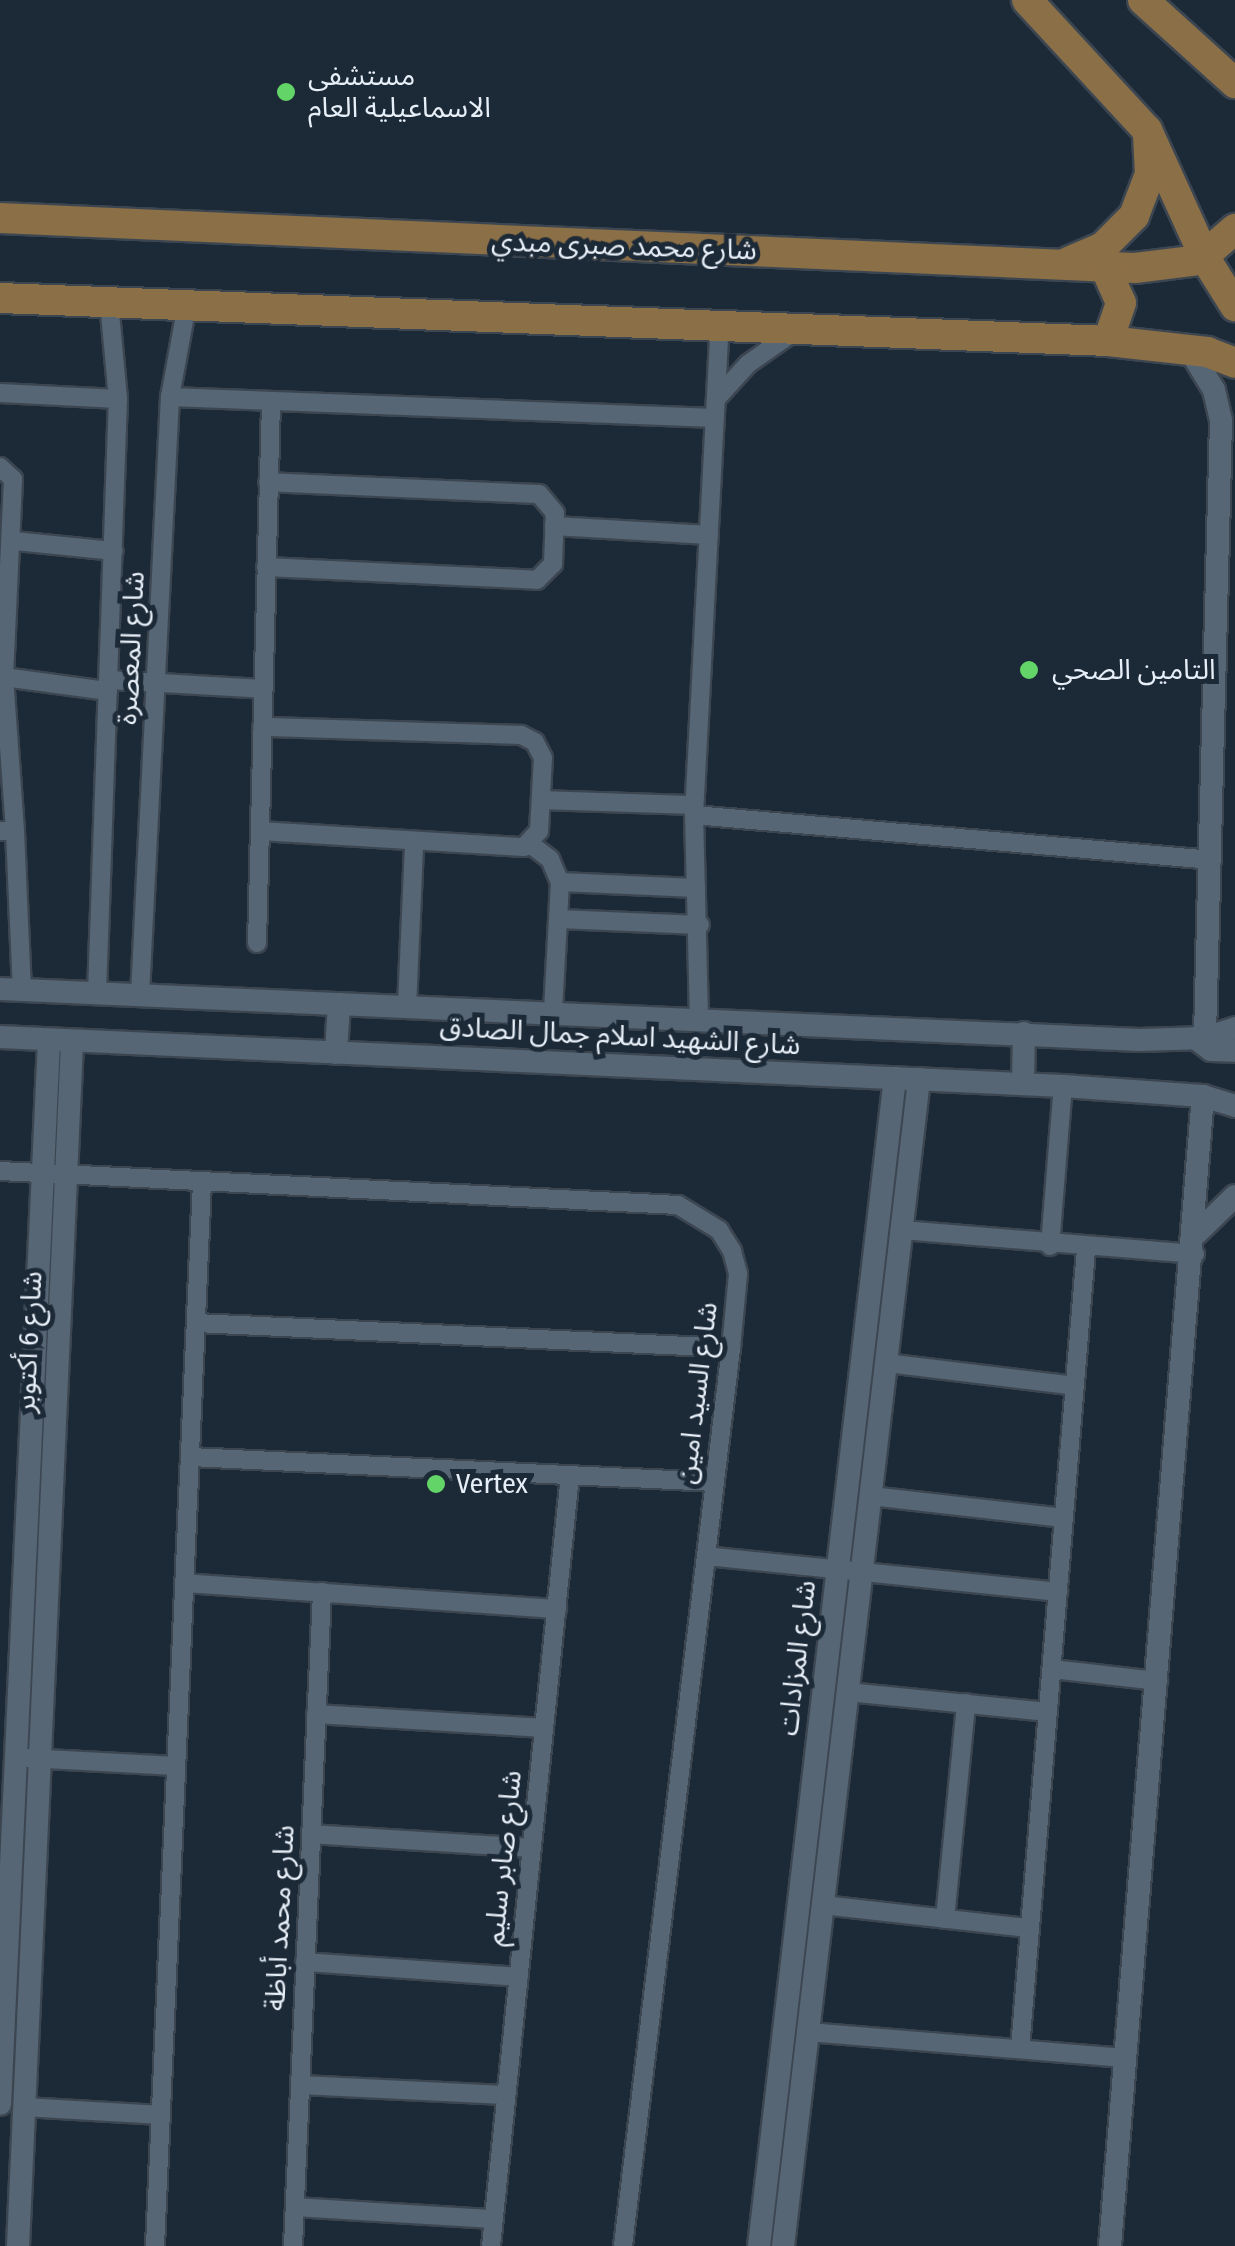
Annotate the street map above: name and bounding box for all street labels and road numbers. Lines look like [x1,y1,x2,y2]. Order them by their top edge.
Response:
street label: شارع محمد صبرى مبدي [491,225,757,267]
street label: شارع المعصرة [110,570,152,726]
street label: شارع الشهيد اسلام جمال الصادق [439,1010,801,1062]
street label: شارع 6 أكتوبر [9,1270,49,1414]
street label: شارع السيد امين [669,1300,725,1486]
street label: شارع المزادات [771,1578,823,1738]
street label: شارع صابر سليم [477,1769,529,1947]
street label: شارع محمد أباظة [258,1824,302,2012]

